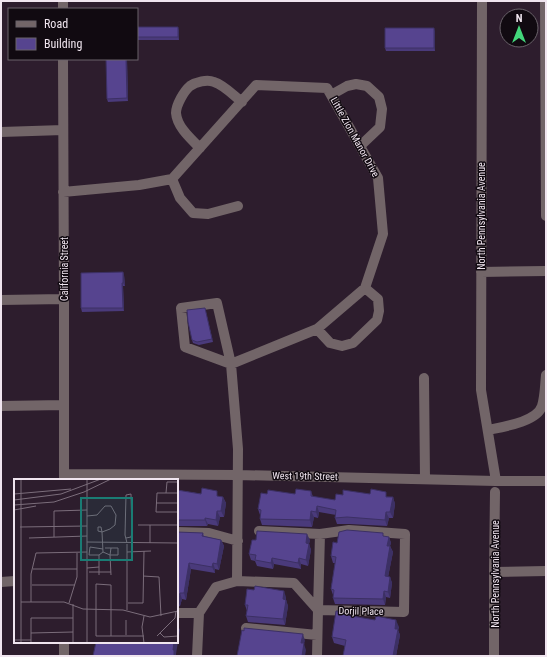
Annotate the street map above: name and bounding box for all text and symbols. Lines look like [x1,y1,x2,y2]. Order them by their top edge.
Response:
legend [8,8,138,60]
north arrow [499,8,539,48]
text: N [516,12,523,25]
text: Road [44,17,68,31]
text: Building [44,37,82,51]
street label: Little Zion Manor Drive [329,95,382,179]
street label: North Pennsylvania Avenue [476,162,487,270]
street label: California Street [59,237,70,301]
street label: West 19th Street [272,470,338,482]
inset map [14,479,178,643]
street label: North Pennsylvania Avenue [490,520,501,628]
street label: Dorjil Place [338,605,384,617]

